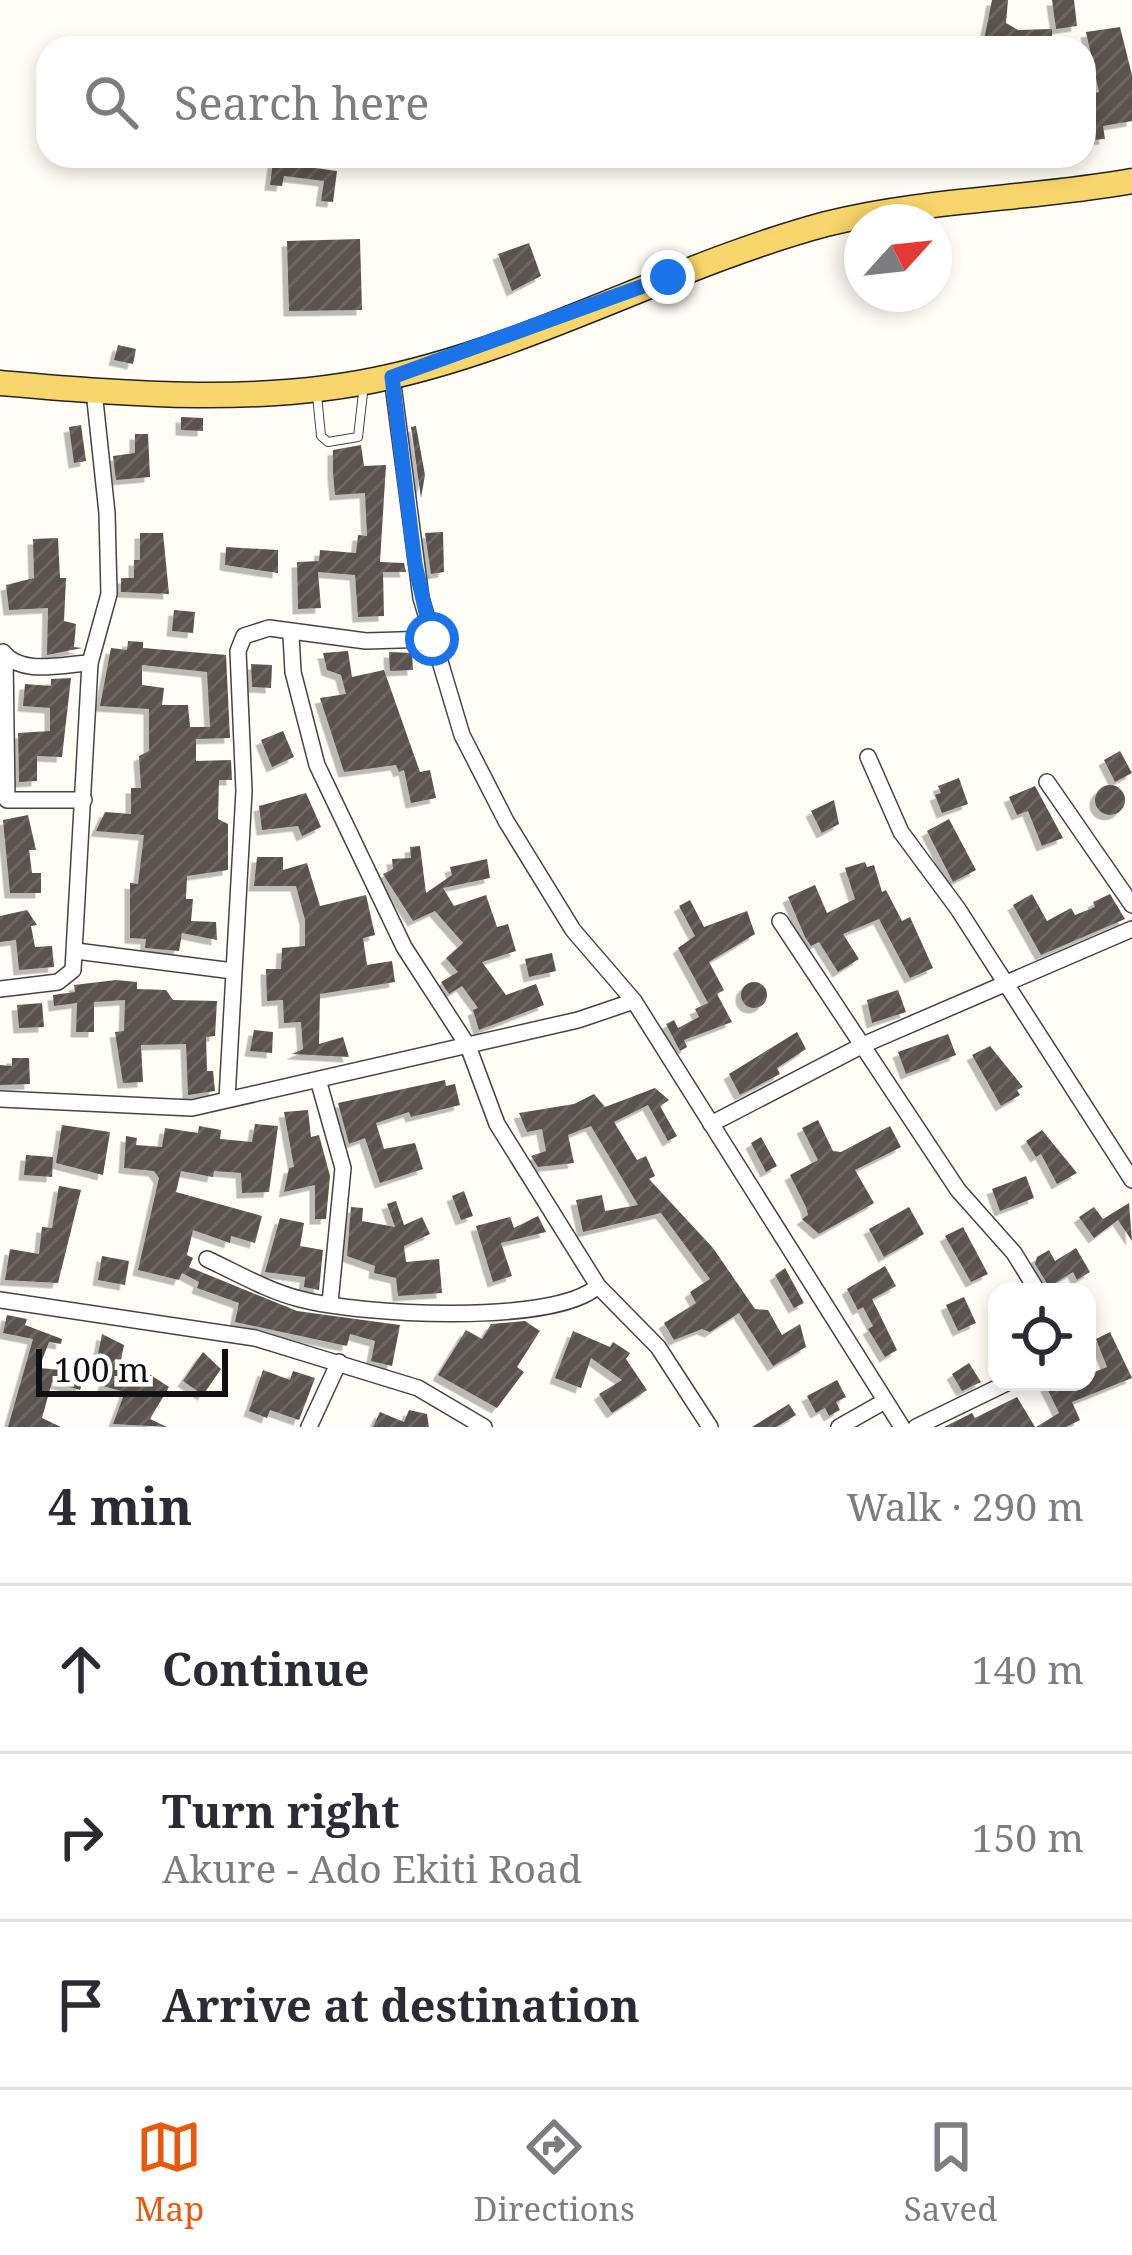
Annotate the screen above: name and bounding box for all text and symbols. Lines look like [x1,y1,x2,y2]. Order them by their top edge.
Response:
search box [36,36,1096,168]
icon: search [78,69,144,135]
text: Search here [174,72,429,133]
north arrow [844,204,952,312]
route end [641,250,695,304]
route start [405,612,459,666]
map controls [988,1283,1096,1391]
button: locate [988,1283,1096,1391]
scale bar [36,1343,228,1396]
text: 100 m [54,1347,149,1392]
text: 4 min [48,1470,192,1540]
text: Walk · 290 m [847,1479,1084,1532]
icon: ahead [48,1636,114,1702]
text: Continue [162,1638,370,1699]
text: 140 m [972,1642,1084,1695]
text: Turn right [162,1780,399,1841]
icon: right [48,1804,114,1870]
text: 150 m [972,1810,1084,1863]
text: Akure - Ado Ekiti Road [162,1841,582,1894]
icon: arrive [48,1972,114,2038]
text: Arrive at destination [162,1974,640,2035]
tab: Map [135,2114,204,2231]
tab: Directions [473,2114,635,2231]
tab: Saved [904,2114,997,2231]

